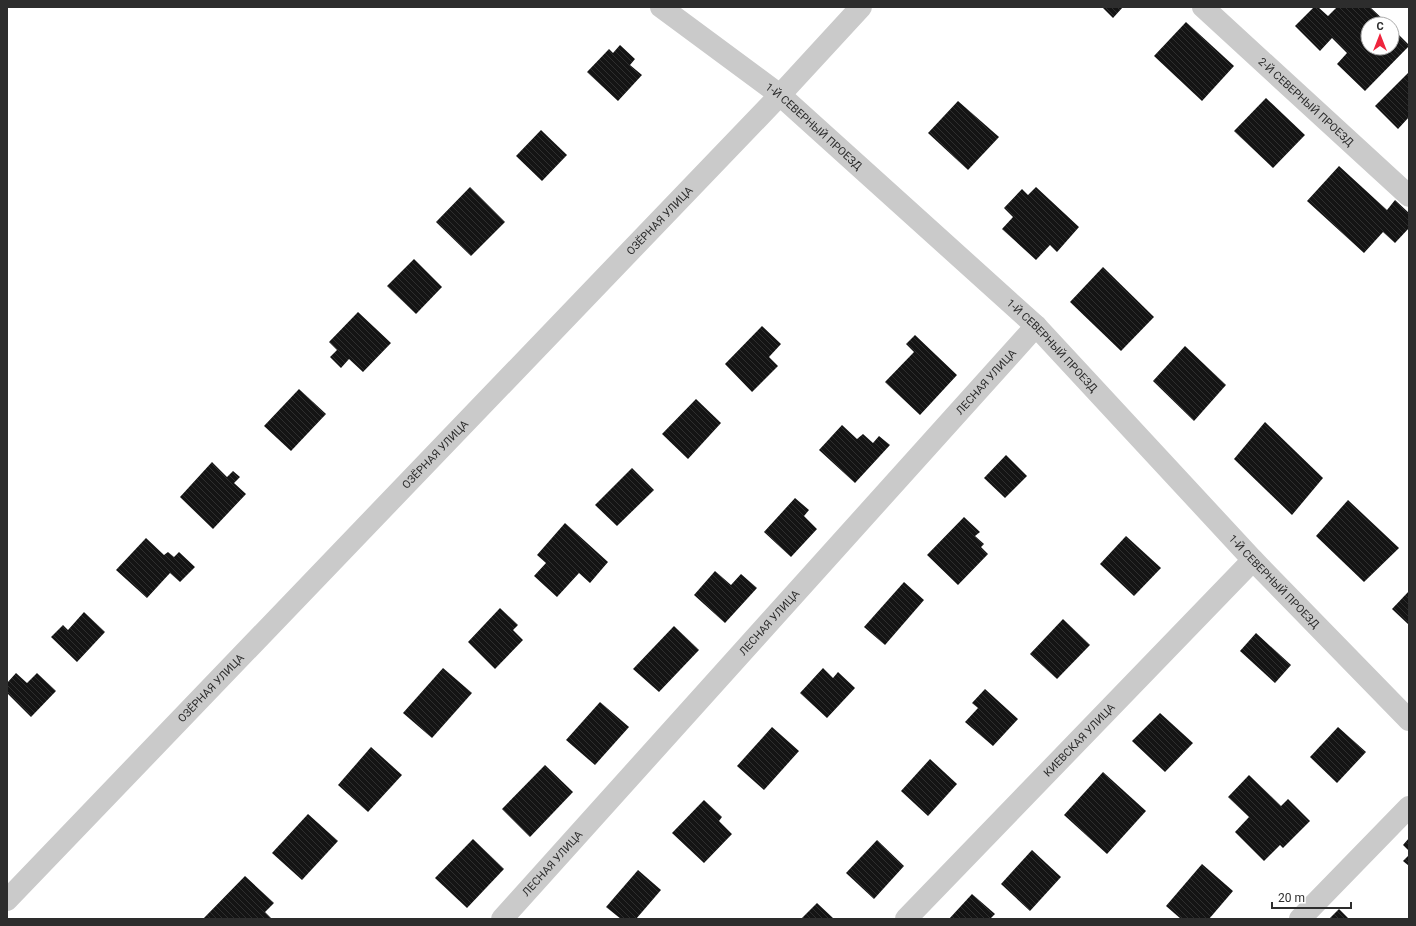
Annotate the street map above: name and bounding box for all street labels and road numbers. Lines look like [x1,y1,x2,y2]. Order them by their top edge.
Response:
street label: 2-Й СЕВЕРНЫЙ ПРОЕЗД [1255,55,1356,149]
street label: 1-Й СЕВЕРНЫЙ ПРОЕЗД [763,80,864,173]
street label: ОЗЁРНАЯ УЛИЦА [624,183,696,258]
street label: 1-Й СЕВЕРНЫЙ ПРОЕЗД [1004,297,1100,395]
street label: ЛЕСНАЯ УЛИЦА [953,346,1020,418]
street label: ОЗЁРНАЯ УЛИЦА [400,417,472,491]
street label: 1-Й СЕВЕРНЫЙ ПРОЕЗД [1226,532,1322,631]
street label: ЛЕСНАЯ УЛИЦА [737,587,803,658]
street label: ОЗЁРНАЯ УЛИЦА [175,651,247,725]
street label: КИЕВСКАЯ УЛИЦА [1041,700,1118,780]
street label: ЛЕСНАЯ УЛИЦА [520,828,586,899]

